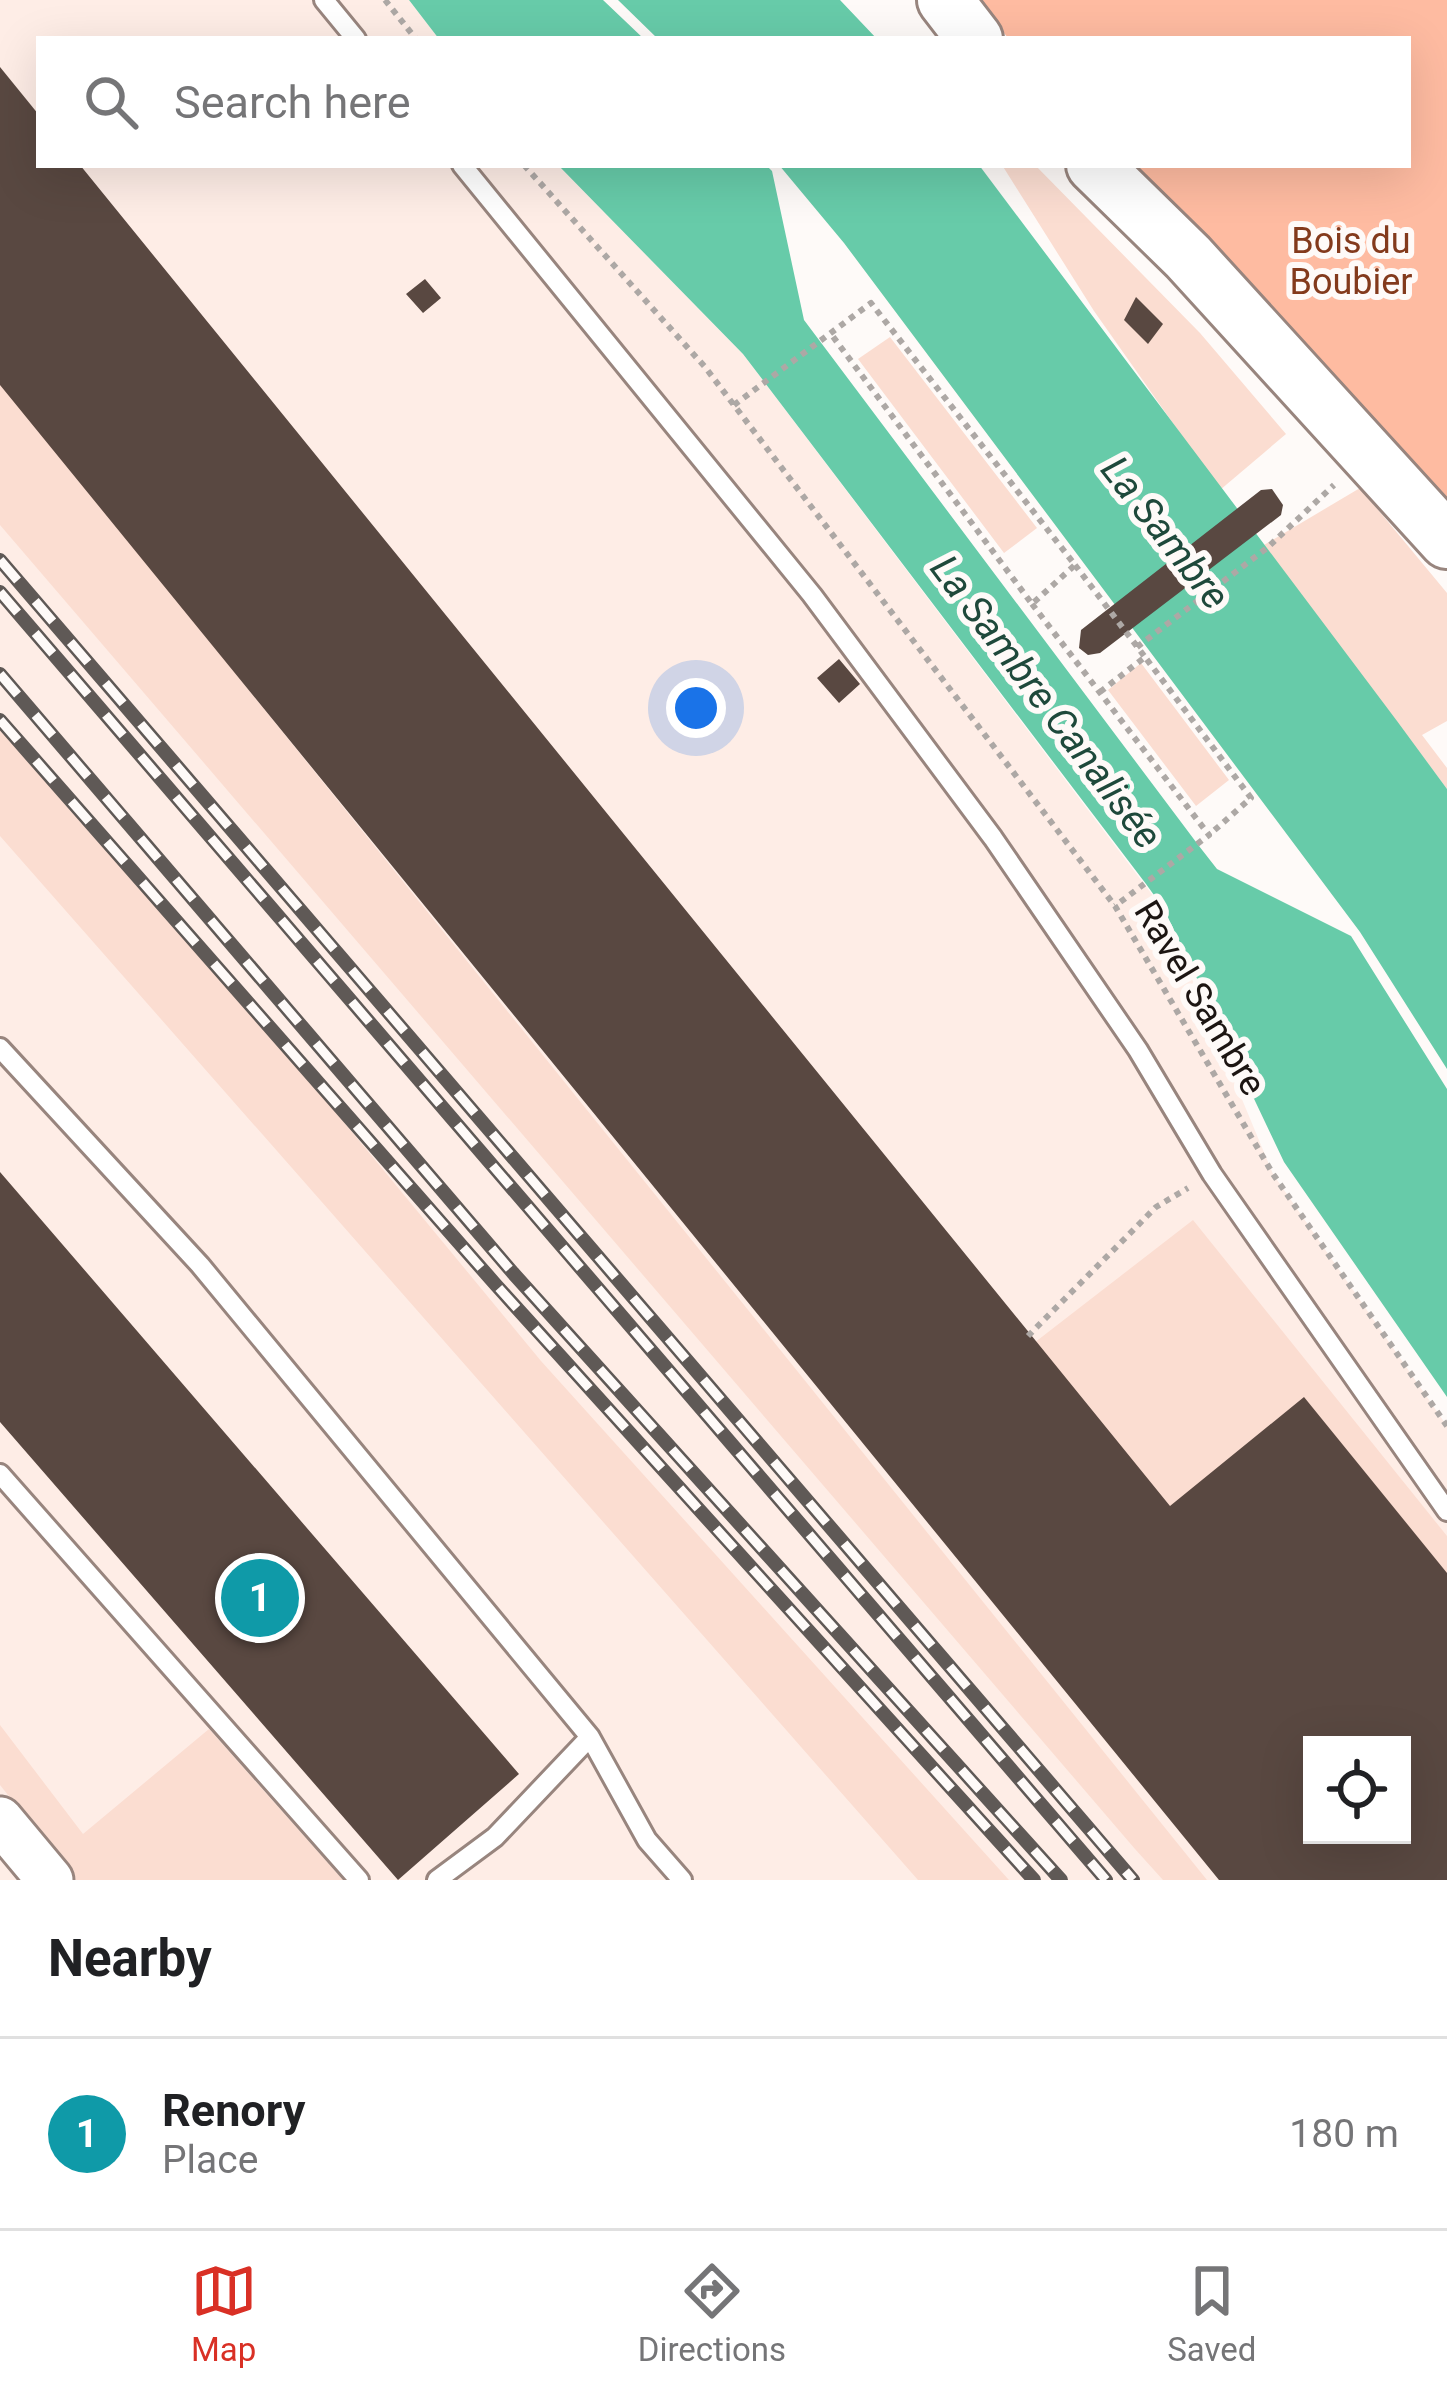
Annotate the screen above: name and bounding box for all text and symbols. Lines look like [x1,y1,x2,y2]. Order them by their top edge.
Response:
search box [36,36,1411,168]
icon: search [78,69,144,135]
text: Search here [174,76,411,129]
park label: Bois du Boubier [1289,220,1413,303]
water label: La Sambre [1091,448,1239,618]
water label: La Sambre Canalisée [921,546,1171,858]
your location [666,678,726,738]
street label: Ravel Sambre [1126,893,1274,1103]
pin: 1 [221,1553,299,1643]
map controls [1303,1736,1411,1844]
button: locate [1303,1736,1411,1844]
text: Nearby [48,1929,212,1988]
text: Renory [162,2084,305,2137]
text: 1 [76,2111,98,2157]
text: 180 m [1289,2111,1399,2157]
text: Place [162,2137,258,2183]
tab: Map [191,2258,257,2369]
tab: Directions [638,2258,786,2369]
tab: Saved [1167,2258,1256,2369]

